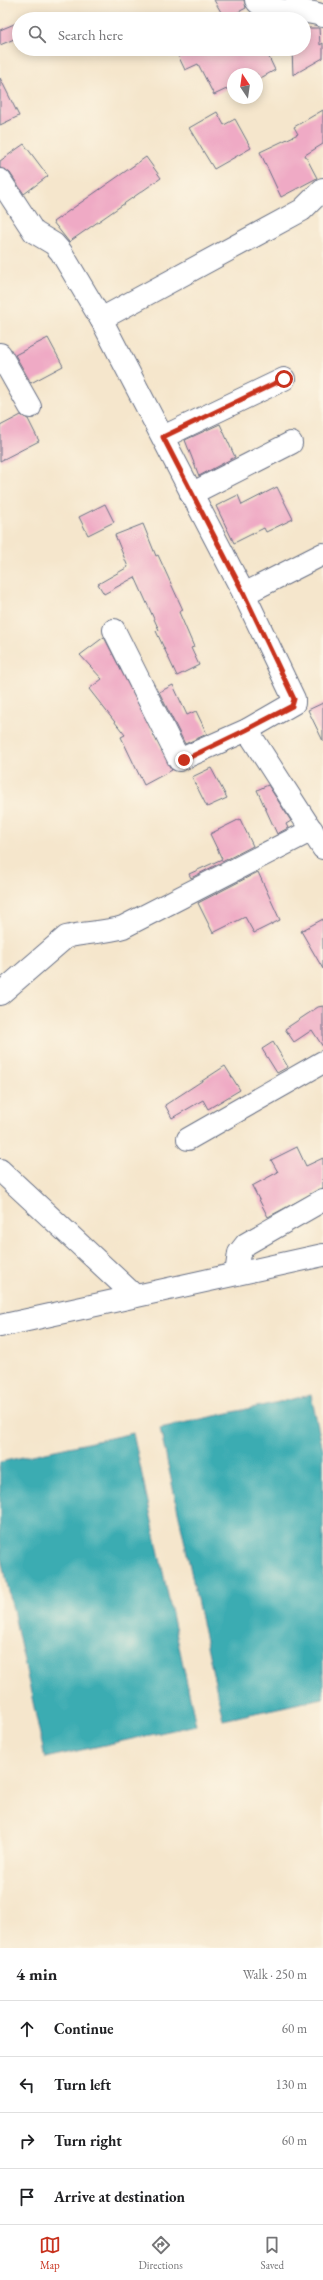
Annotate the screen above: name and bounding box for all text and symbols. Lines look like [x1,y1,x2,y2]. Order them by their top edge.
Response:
search box [12,12,311,56]
icon: search [26,23,48,45]
text: Search here [58,25,123,44]
north arrow [227,68,263,104]
route start [275,370,293,388]
route end [175,751,193,769]
text: 4 min [16,1963,57,1985]
text: Walk · 250 m [243,1966,307,1983]
icon: ahead [16,2018,38,2040]
text: Continue [54,2019,114,2038]
text: 60 m [282,2020,307,2037]
icon: left [16,2074,38,2096]
text: Turn left [54,2075,111,2094]
text: 130 m [276,2076,307,2093]
icon: right [16,2130,38,2152]
text: Turn right [54,2131,122,2150]
text: 60 m [282,2132,307,2149]
icon: arrive [16,2186,38,2208]
text: Arrive at destination [54,2187,185,2206]
tab: Map [39,2234,61,2272]
tab: Directions [139,2234,183,2272]
tab: Saved [261,2234,284,2272]

